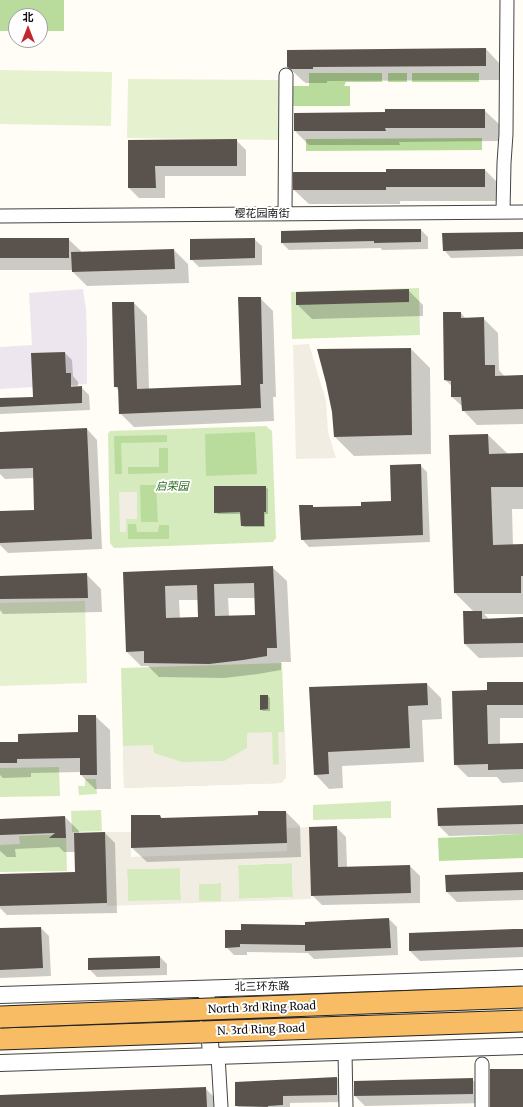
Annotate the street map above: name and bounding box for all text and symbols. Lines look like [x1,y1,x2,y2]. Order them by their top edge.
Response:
north arrow [8,8,48,48]
text: 北 [23,10,34,24]
street label: 樱花园南街 [235,207,289,221]
park label: 启荣园 [156,480,188,494]
street label: 北三环东路 [234,980,290,994]
street label: North 3rd Ring Road [208,1000,316,1016]
street label: N. 3rd Ring Road [217,1022,305,1038]

